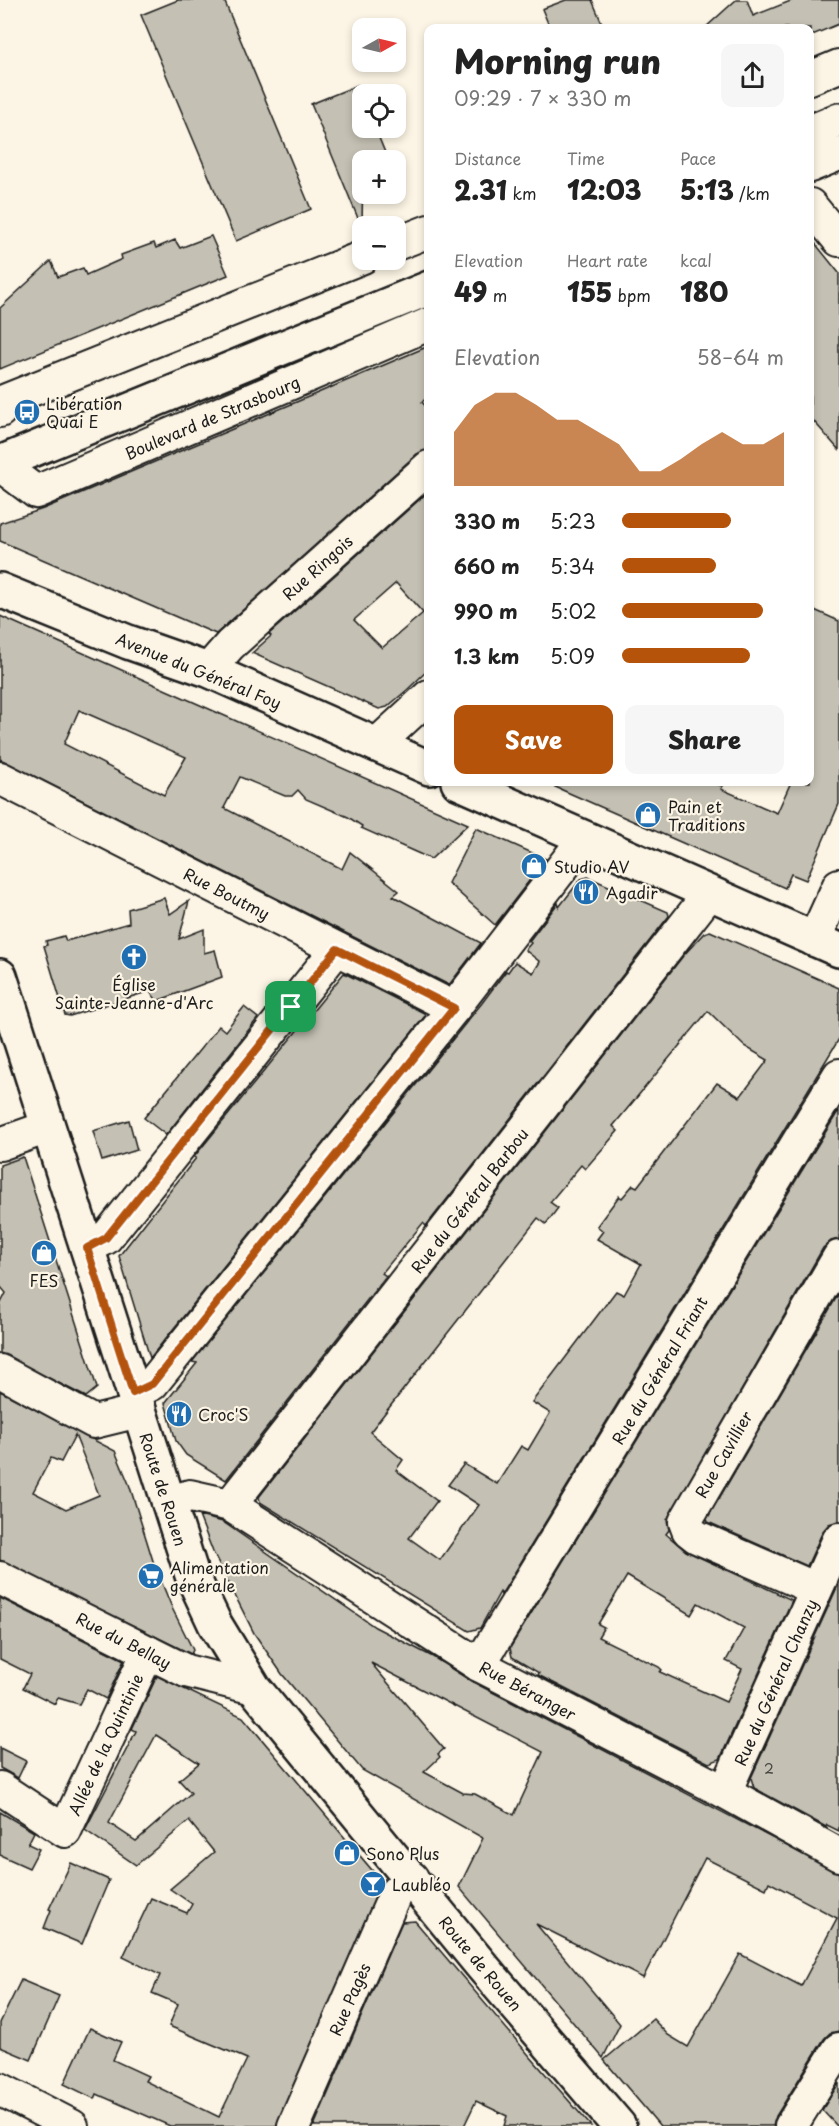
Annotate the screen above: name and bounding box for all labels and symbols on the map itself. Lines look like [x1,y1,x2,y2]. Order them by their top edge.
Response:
north arrow [352,18,406,72]
street label: Boulevard de Strasbourg [121,369,303,465]
place label: Libération Quai E [46,391,122,433]
bus stop icon: Libération Quai E [12,397,42,427]
street label: Rue Ringois [276,529,358,605]
street label: Avenue du Général Foy [113,626,285,714]
place label: Pain et Traditions [668,794,745,836]
shop icon: Pain et Traditions [633,800,663,830]
shop icon: Studio AV [519,851,549,881]
place label: Studio AV [554,854,630,878]
street label: Rue Boutmy [180,861,274,925]
restaurant icon: Agadir [571,877,601,907]
place label: Agadir [606,880,658,904]
church icon: Église Sainte-Jeanne-d'Arc [119,942,149,972]
place label: Église Sainte-Jeanne-d'Arc [55,972,213,1014]
pin [265,981,316,1032]
street label: Rue du Général Barbou [405,1122,533,1278]
shop icon: FES [29,1238,59,1268]
place label: FES [29,1268,59,1292]
street label: Rue du Général Friant [605,1291,713,1449]
restaurant icon: Croc'S [164,1399,194,1429]
place label: Croc'S [198,1402,249,1426]
street label: Rue Cavillier [688,1405,758,1502]
street label: Route de Rouen [134,1429,194,1549]
place label: Alimentation générale [170,1555,269,1597]
supermarket icon: Alimentation générale [136,1561,166,1591]
street label: Rue du Général Chanzy [727,1595,823,1769]
street label: Rue du Bellay [72,1606,176,1674]
street label: Rue Béranger [475,1654,581,1726]
street label: Allée de la Quintinie [62,1669,149,1819]
house number: 2 [764,1758,774,1779]
shop icon: Sono Plus [332,1838,362,1868]
place label: Sono Plus [366,1841,439,1865]
bar icon: Laubléo [358,1869,388,1899]
place label: Laubléo [392,1872,451,1896]
street label: Route de Rouen [434,1910,528,2016]
street label: Rue Pagès [322,1959,376,2039]

